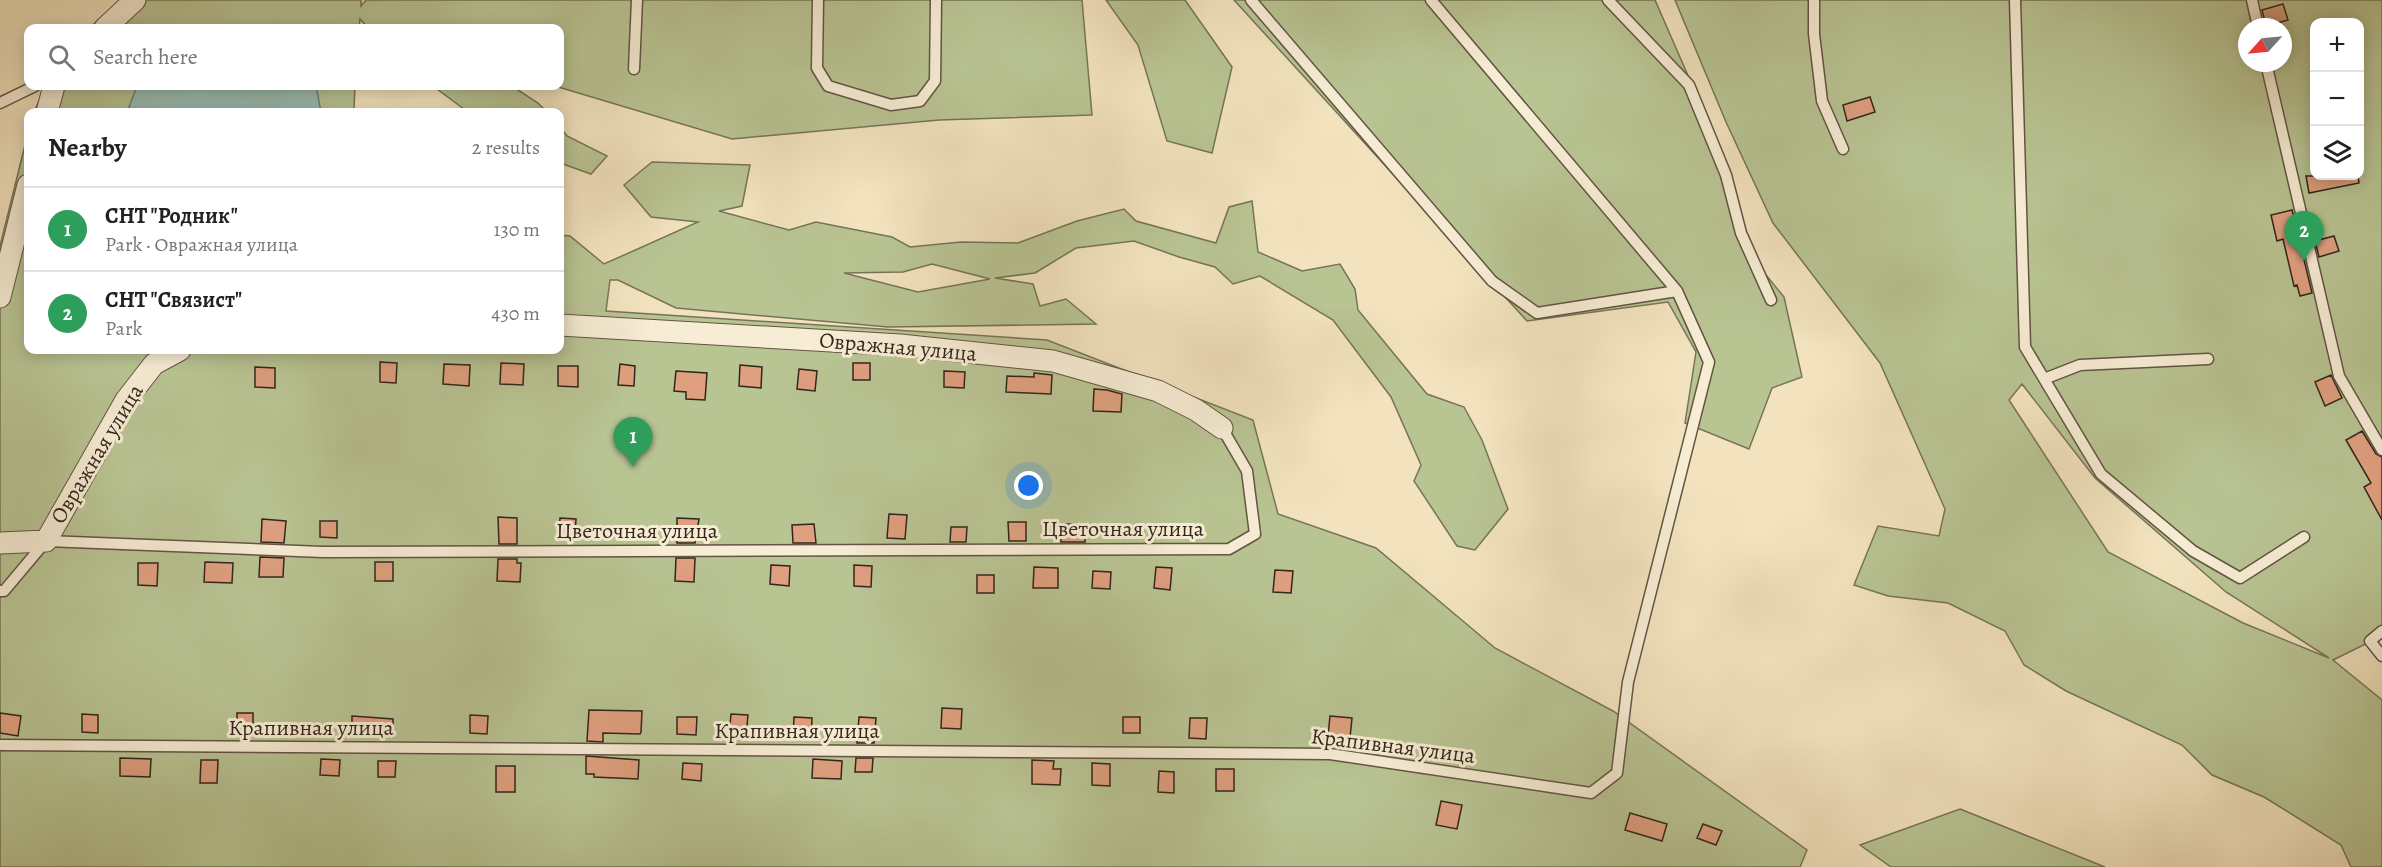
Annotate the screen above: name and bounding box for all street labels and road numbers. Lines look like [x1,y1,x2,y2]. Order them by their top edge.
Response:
street label: Овражная улица [818,325,979,369]
street label: Овражная улица [43,378,151,529]
street label: Цветочная улица [1042,514,1205,544]
street label: Цветочная улица [556,516,719,546]
street label: Крапивная улица [228,713,394,743]
street label: Крапивная улица [714,716,880,746]
street label: Крапивная улица [1309,721,1478,771]

